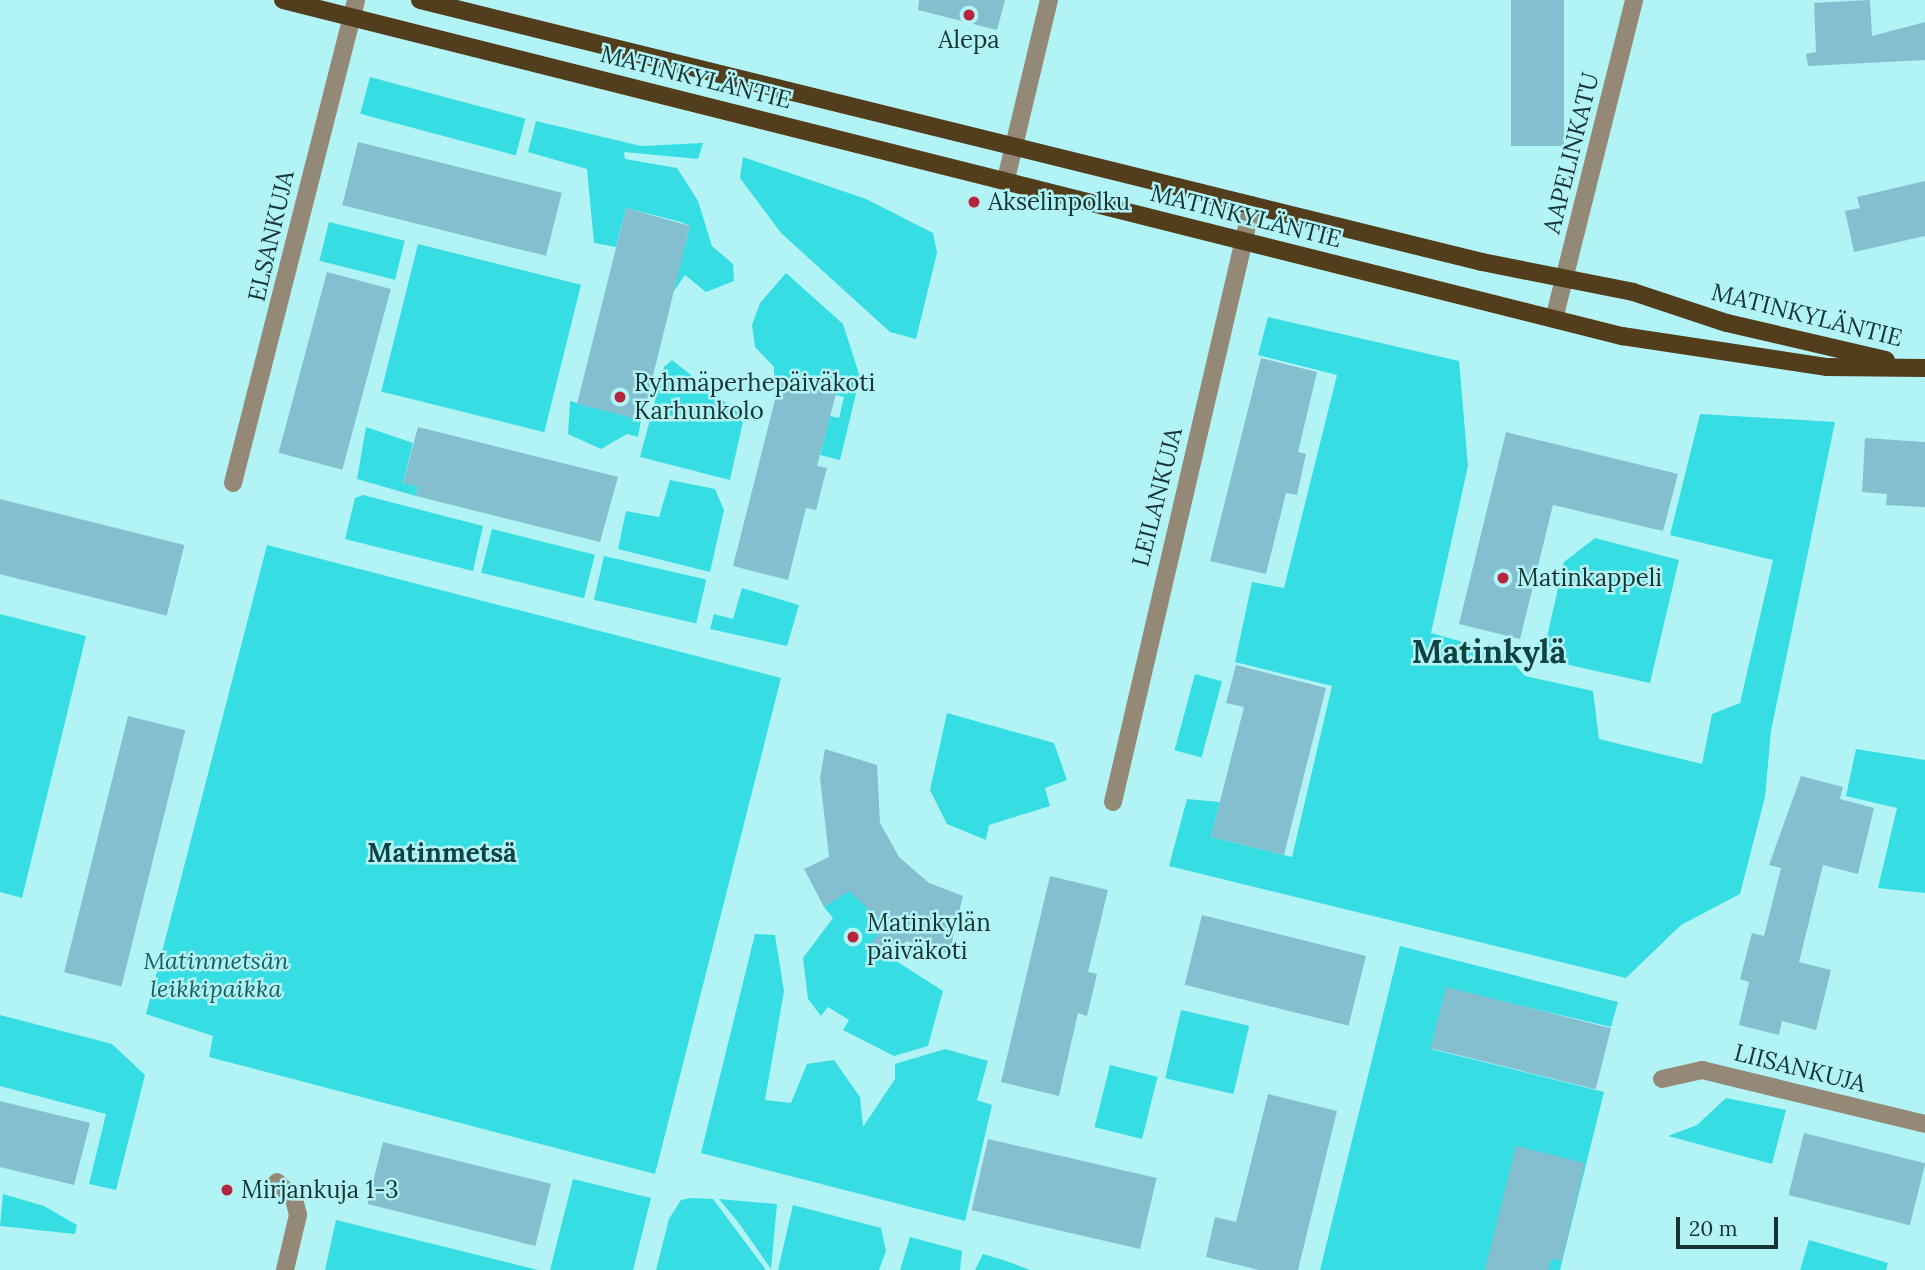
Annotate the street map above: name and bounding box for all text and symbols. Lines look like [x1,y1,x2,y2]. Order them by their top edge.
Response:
marker: Alepa [961,7,977,23]
place label: Alepa [938,26,1000,54]
street label: MATINKYLÄNTIE [598,39,794,115]
street label: AAPELINKATU [1537,69,1605,237]
street label: ELSANKUJA [242,168,300,304]
street label: MATINKYLÄNTIE [1148,178,1344,254]
place label: Akselinpolku [988,188,1130,216]
marker: Akselinpolku [966,194,982,210]
street label: MATINKYLÄNTIE [1709,277,1905,353]
place label: Ryhmäperhepäiväkoti Karhunkolo [634,369,875,425]
marker: Ryhmäperhepäiväkoti Karhunkolo [612,389,628,405]
street label: LEILANKUJA [1126,425,1188,569]
place label: Matinkappeli [1517,564,1662,592]
marker: Matinkappeli [1495,570,1511,586]
district label: Matinkylä [1412,633,1566,671]
district label: Matinmetsä [367,837,517,869]
place label: Matinkylän päiväkoti [867,909,991,965]
marker: Matinkylän päiväkoti [845,929,861,945]
park label: Matinmetsän leikkipaikka [143,947,289,1003]
street label: LIISANKUJA [1731,1038,1869,1098]
place label: Mirjankuja 1-3 [241,1176,399,1204]
marker: Mirjankuja 1-3 [219,1182,235,1198]
scale bar [1680,1204,1782,1248]
text: 20 m [1689,1215,1738,1242]

